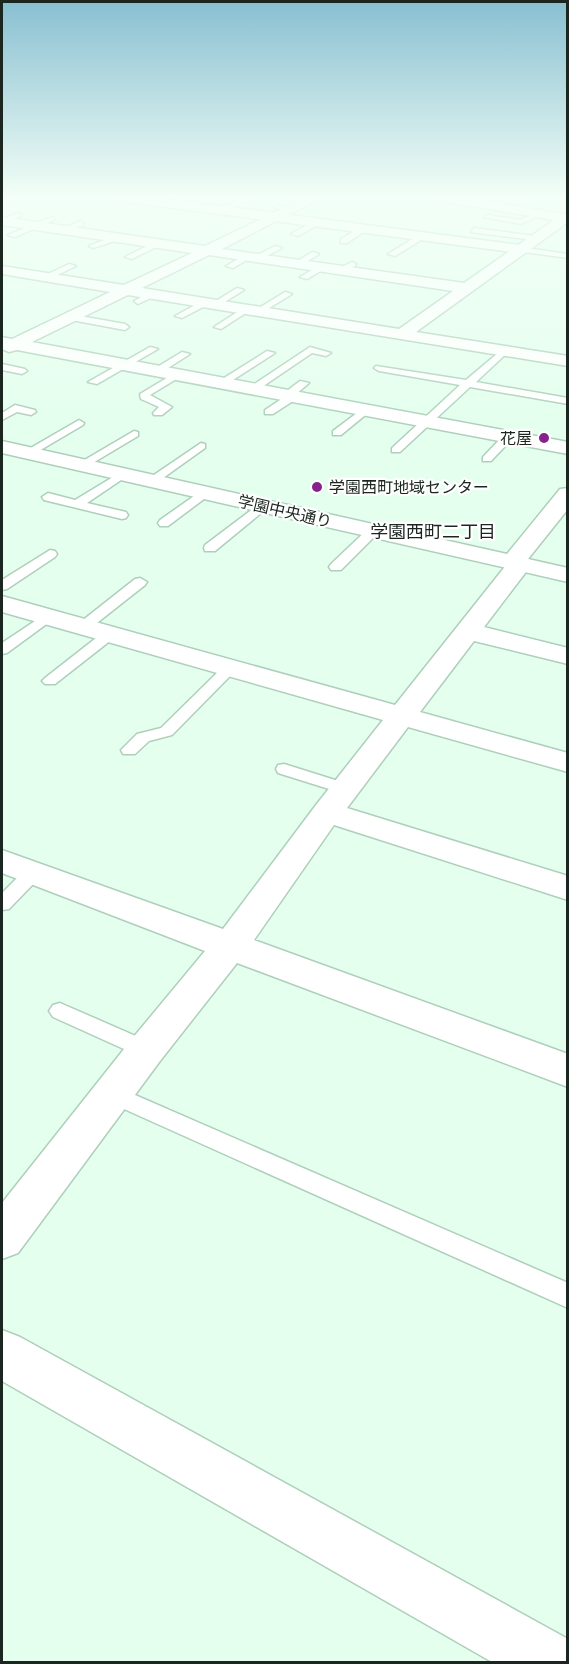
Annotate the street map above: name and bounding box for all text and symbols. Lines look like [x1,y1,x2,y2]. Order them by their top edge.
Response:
place label: 花屋 [500,429,532,448]
marker: 花屋 [537,431,551,445]
place label: 学園西町地域センター [329,478,489,497]
marker: 学園西町地域センター [310,480,324,494]
street label: 学園中央通り [236,491,334,532]
district label: 学園西町二丁目 [370,521,496,543]

